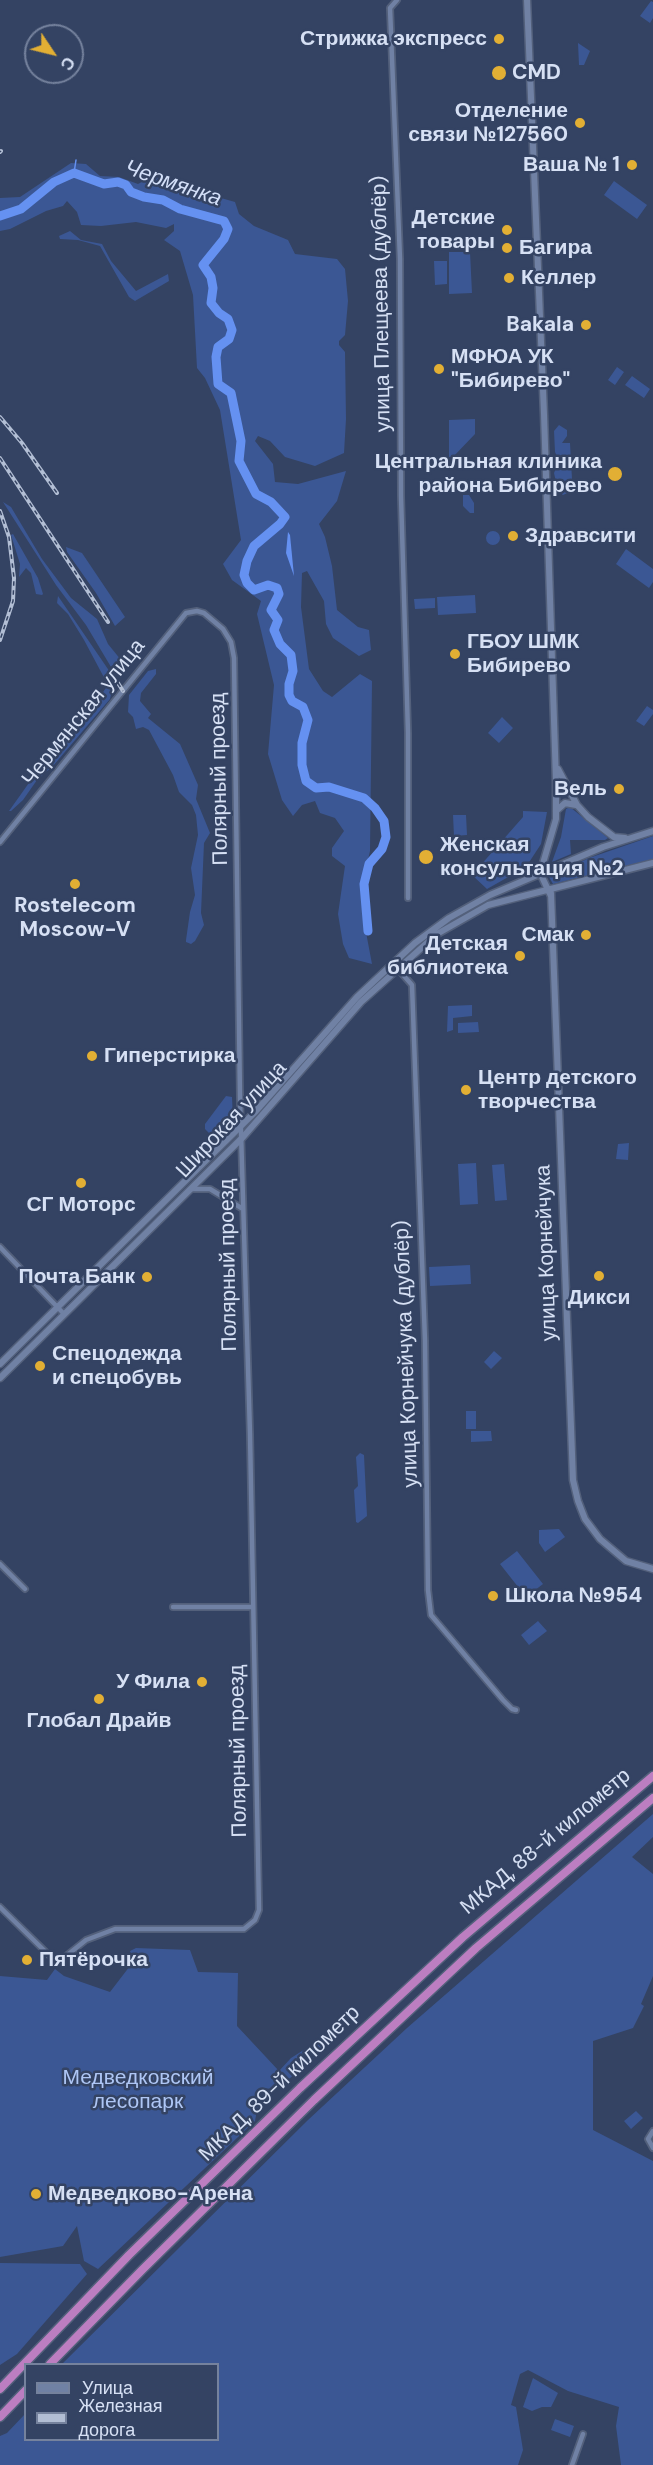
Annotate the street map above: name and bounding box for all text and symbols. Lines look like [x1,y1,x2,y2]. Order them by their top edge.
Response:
north arrow [24,24,84,84]
place label: Стрижка экспресс [300,26,487,52]
marker: Стрижка экспресс [492,32,506,46]
text: С [56,53,79,74]
place label: CMD [512,60,561,86]
marker: CMD [490,64,508,82]
place label: Отделение связи №127560 [408,98,568,148]
marker: Отделение связи №127560 [573,116,587,130]
place label: Ваша № 1 [523,152,620,178]
water label: Чермянка [121,155,225,213]
marker: Ваша № 1 [625,158,639,172]
street label: улица Плещеева (дублёр) [367,176,397,432]
place label: Детские товары [412,205,495,255]
marker: Детские товары [500,223,514,237]
place label: Багира [519,235,592,261]
marker: Багира [500,241,514,255]
place label: Келлер [521,265,596,291]
marker: Келлер [502,271,516,285]
place label: Bakala [506,312,574,338]
marker: Bakala [579,318,593,332]
place label: МФЮА УК "Бибирево" [451,344,570,394]
marker: МФЮА УК "Бибирево" [432,362,446,376]
place label: Центральная клиника района Бибирево [375,449,602,499]
marker: Центральная клиника района Бибирево [606,465,624,483]
place label: Здравсити [525,523,636,549]
marker: Здравсити [506,529,520,543]
place label: ГБОУ ШМК Бибирево [467,629,579,679]
street label: Чермянская улица [17,635,151,791]
marker: ГБОУ ШМК Бибирево [448,647,462,661]
street label: Полярный проезд [206,692,234,866]
place label: Вель [554,776,607,802]
marker: Вель [612,782,626,796]
place label: Женская консультация №2 [440,832,624,882]
marker: Женская консультация №2 [417,848,435,866]
marker: Rostelecom Moscow-V [68,877,82,891]
place label: Rostelecom Moscow-V [14,893,136,943]
place label: Смак [521,922,574,948]
marker: Смак [579,928,593,942]
place label: Детская библиотека [387,931,508,981]
marker: Детская библиотека [513,949,527,963]
place label: Гиперстирка [104,1043,235,1069]
marker: Гиперстирка [85,1049,99,1063]
street label: Широкая улица [172,1056,292,1184]
place label: Центр детского творчества [478,1065,637,1115]
marker: Центр детского творчества [459,1083,473,1097]
street label: улица Корнейчука [531,1164,563,1342]
marker: СГ Моторс [74,1176,88,1190]
street label: Полярный проезд [215,1178,243,1352]
place label: СГ Моторс [26,1192,136,1218]
street label: улица Корнейчука (дублёр) [390,1220,424,1488]
place label: Почта Банк [19,1264,135,1290]
marker: Дикси [592,1269,606,1283]
marker: Почта Банк [140,1270,154,1284]
place label: Дикси [568,1285,630,1311]
place label: Спецодежда и спецобувь [52,1341,182,1391]
marker: Спецодежда и спецобувь [33,1359,47,1373]
place label: Школа №954 [505,1583,642,1609]
marker: Школа №954 [486,1589,500,1603]
street label: Полярный проезд [225,1664,253,1838]
place label: У Фила [116,1669,190,1695]
marker: У Фила [195,1675,209,1689]
marker: Глобал Драйв [92,1692,106,1706]
place label: Глобал Драйв [27,1708,171,1734]
street label: МКАД, 88-й километр [456,1764,636,1920]
place label: Пятёрочка [39,1947,148,1973]
marker: Пятёрочка [20,1953,34,1967]
street label: МКАД, 89-й километр [194,2001,366,2167]
park label: Медведковский лесопарк [63,2065,213,2115]
place label: Медведково-Арена [48,2181,253,2207]
marker: Медведково-Арена [29,2187,43,2201]
legend [24,2363,219,2441]
text: Улица [82,2376,133,2400]
text: Железная дорога [79,2394,162,2442]

